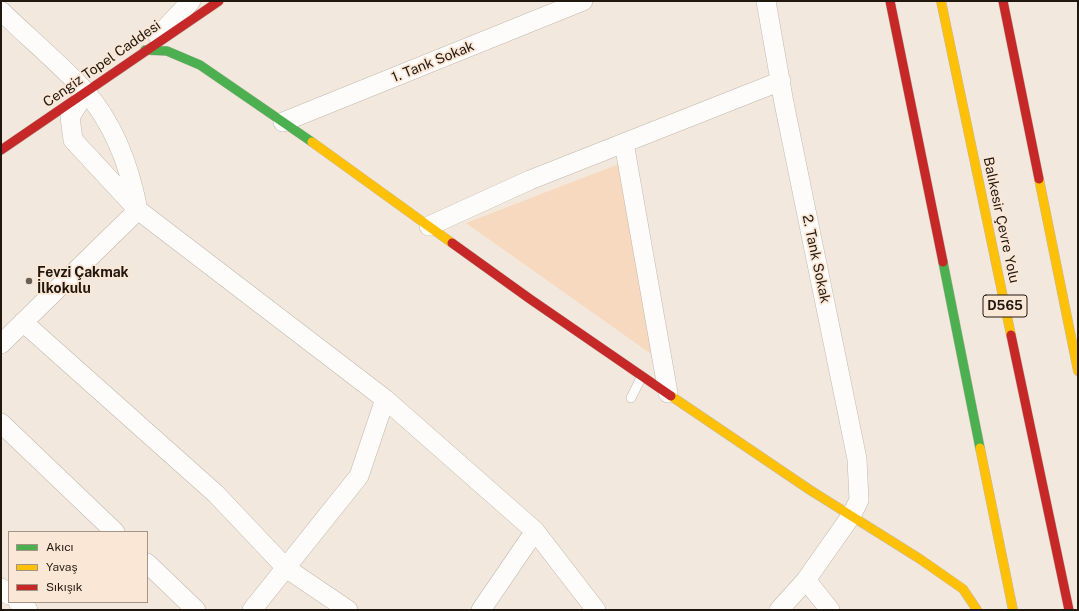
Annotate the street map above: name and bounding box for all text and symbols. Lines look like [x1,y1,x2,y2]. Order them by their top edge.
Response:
street label: Cengiz Topel Caddesi [40,17,164,111]
street label: 1. Tank Sokak [389,38,477,86]
street label: Balıkesir Çevre Yolu [979,155,1023,285]
street label: 2. Tank Sokak [798,213,834,305]
place label: Fevzi Çakmak İlkokulu [37,265,129,298]
marker: Fevzi Çakmak İlkokulu [24,276,34,286]
road number: D565 [983,295,1027,317]
legend [8,531,148,603]
text: Akıcı [46,540,74,554]
text: Yavaş [46,560,78,574]
text: Sıkışık [46,580,82,594]

